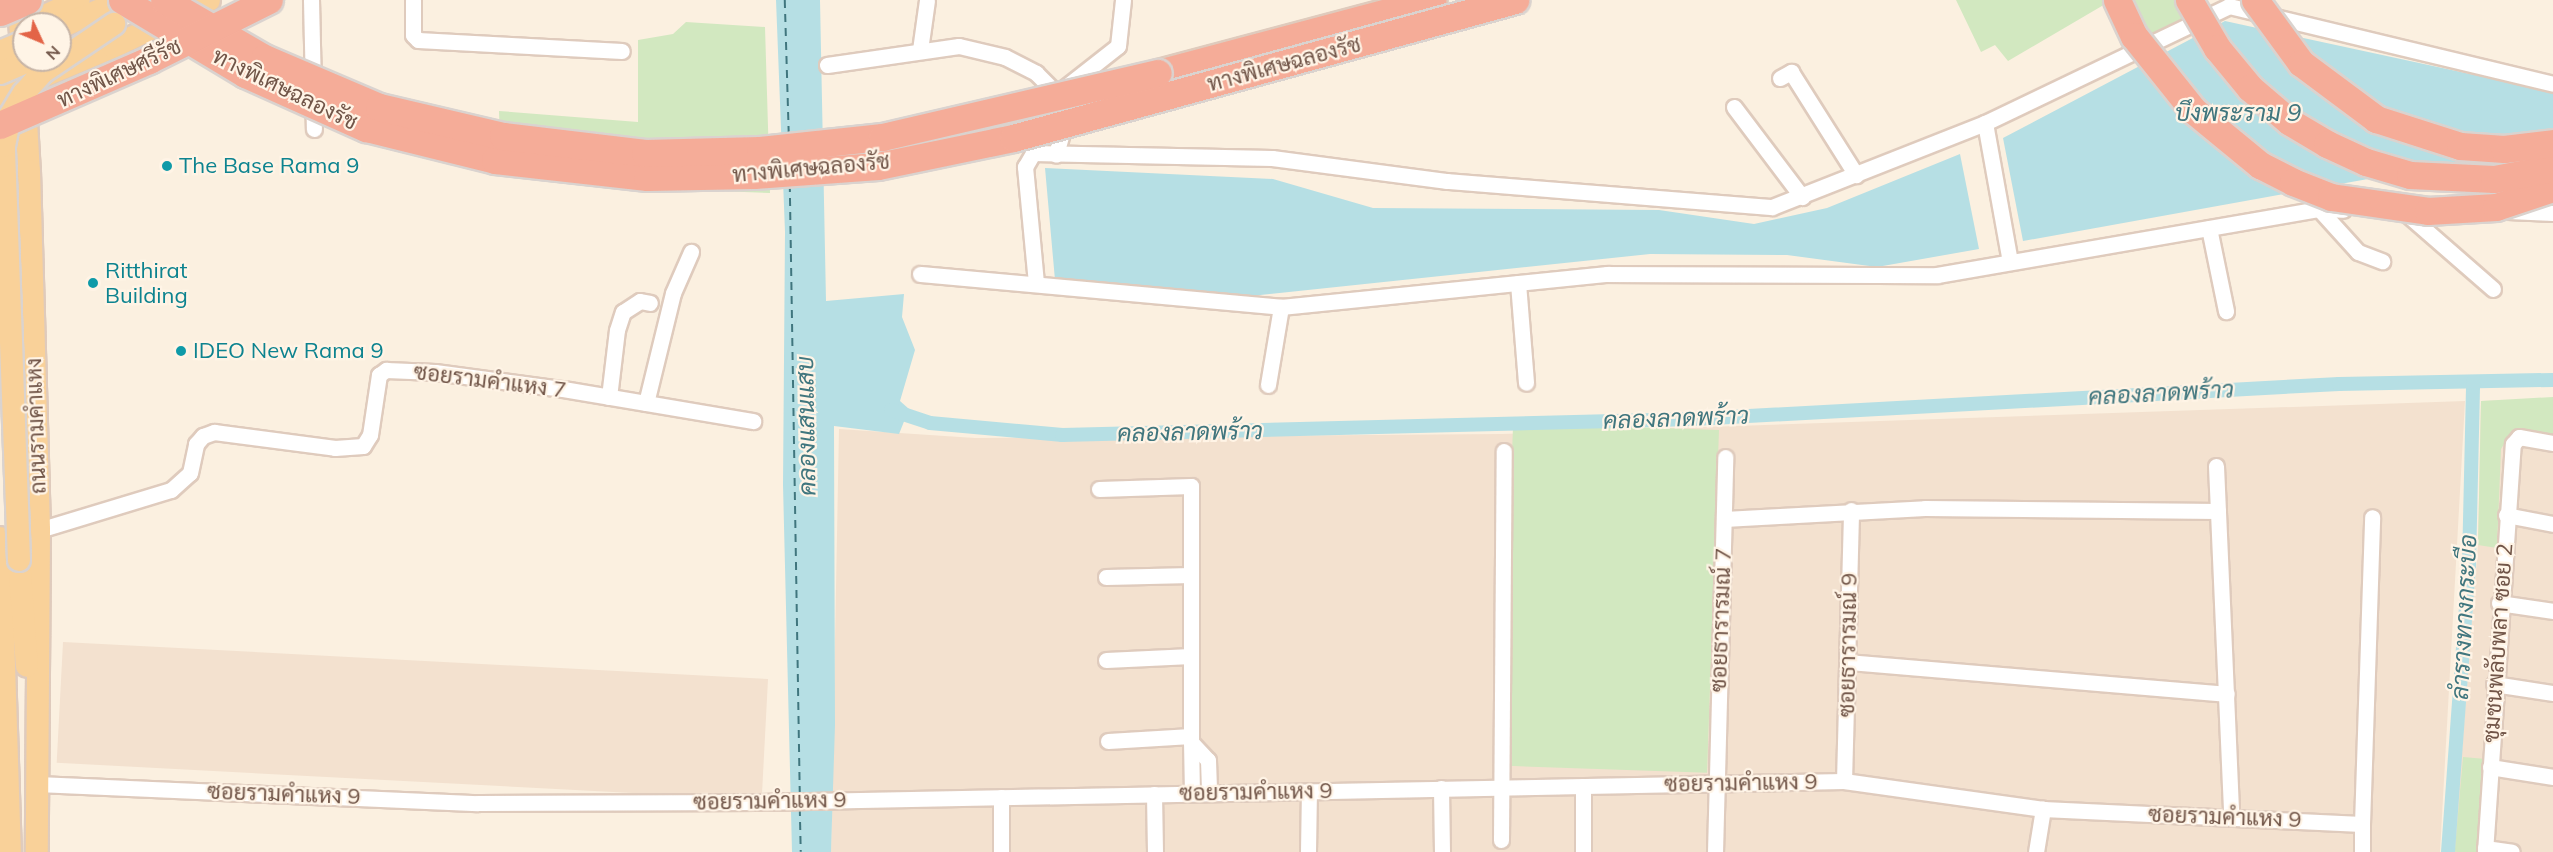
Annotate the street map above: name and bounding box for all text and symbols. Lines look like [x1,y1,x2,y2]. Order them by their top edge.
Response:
north arrow [12,12,72,72]
street label: ทางพิเศษฉลองรัช [1204,31,1364,97]
street label: ทางพิเศษศรีรัช [53,33,185,113]
text: N [42,42,65,64]
street label: ทางพิเศษฉลองรัช [208,42,362,136]
water label: บึงพระราม 9 [2175,99,2301,127]
street label: ทางพิเศษฉลองรัช [731,148,891,188]
place label: The Base Rama 9 [179,153,360,179]
marker: The Base Rama 9 [160,159,174,173]
place label: Ritthirat Building [105,257,188,308]
marker: Ritthirat Building [86,276,100,290]
place label: IDEO New Rama 9 [193,338,384,364]
marker: IDEO New Rama 9 [174,344,188,358]
water label: คลองแสนแสบ [790,356,822,496]
street label: ถนนรามคำแหง [20,357,52,495]
street label: ซอยรามคำแหง 7 [412,359,568,403]
water label: คลองลาดพร้าว [2087,375,2235,411]
water label: คลองลาดพร้าว [1603,401,1749,435]
water label: คลองลาดพร้าว [1117,416,1263,448]
water label: ลำรางทางกระบือ [2445,533,2483,701]
street label: ชุมชนพลับพลา ซอย 2 [2478,542,2518,744]
street label: ซอยธารารมณ์ 7 [1705,547,1737,693]
street label: ซอยธารารมณ์ 9 [1834,573,1862,717]
street label: ซอยรามคำแหง 9 [1664,768,1818,798]
street label: ซอยรามคำแหง 9 [1179,777,1333,807]
street label: ซอยรามคำแหง 9 [207,778,361,810]
street label: ซอยรามคำแหง 9 [693,786,847,816]
street label: ซอยรามคำแหง 9 [2148,801,2302,833]

